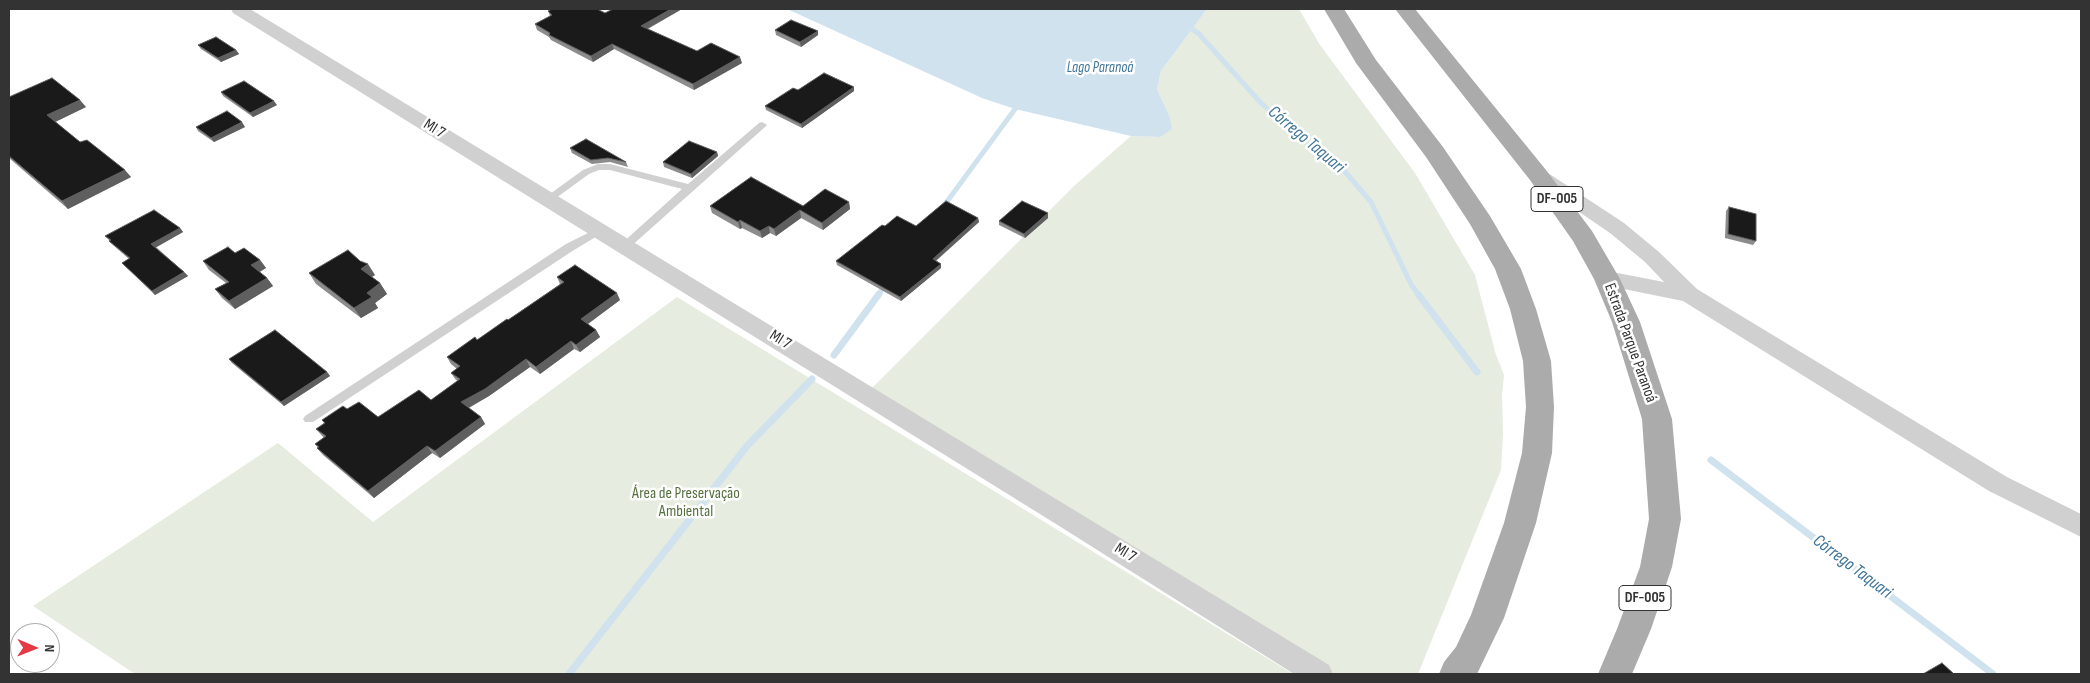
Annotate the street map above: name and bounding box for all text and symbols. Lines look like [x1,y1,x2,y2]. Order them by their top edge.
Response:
water label: Lago Paranoá [1067,59,1133,77]
water label: Córrego Taquari [1263,102,1349,178]
street label: MI 7 [420,115,448,143]
road number: DF-005 [1531,186,1583,212]
street label: Estrada Parque Paranoá [1600,281,1660,405]
street label: MI 7 [766,326,794,354]
park label: Área de Preservação Ambiental [632,484,740,522]
water label: Córrego Taquari [1808,530,1896,604]
street label: MI 7 [1111,539,1139,567]
road number: DF-005 [1619,586,1671,610]
north arrow [10,623,60,673]
text: N [41,644,58,652]

